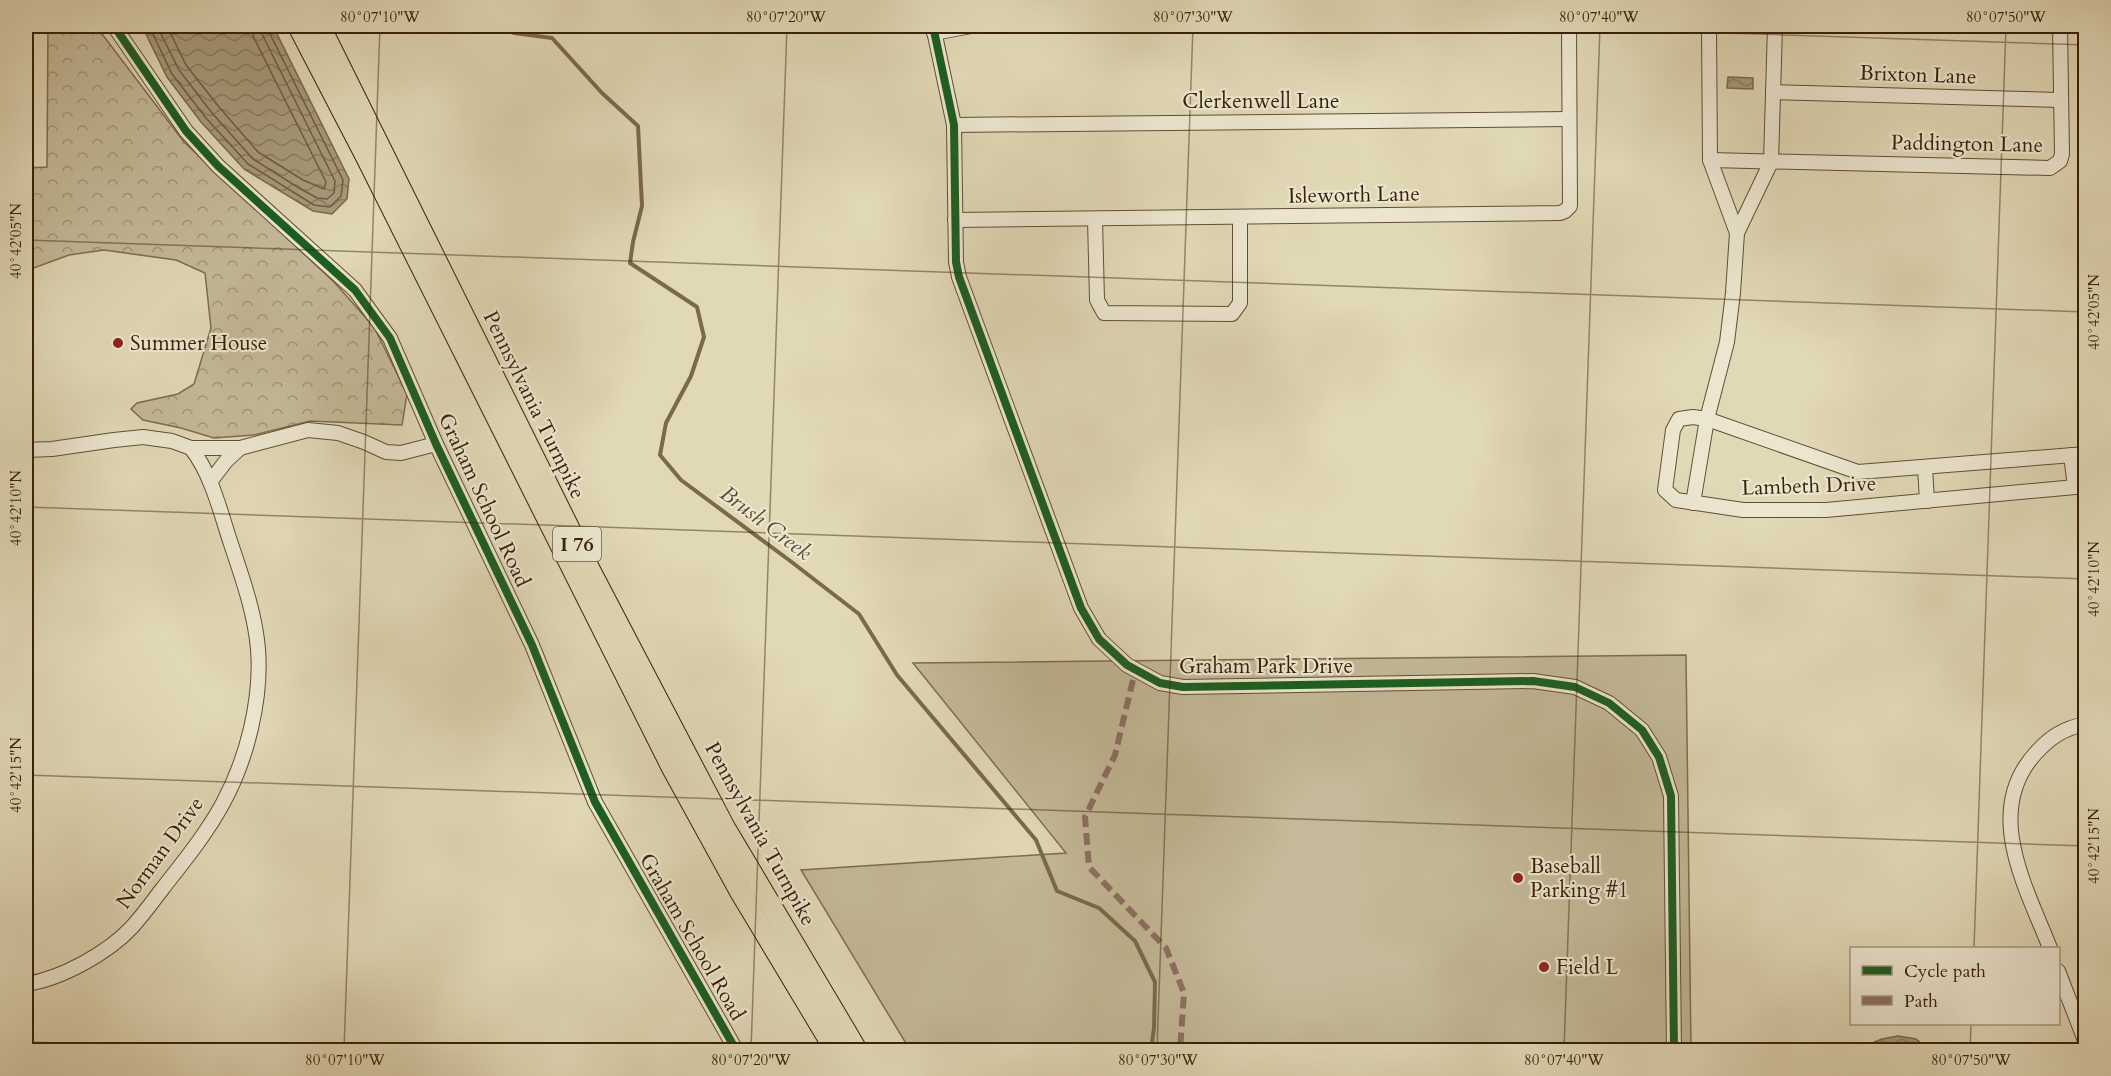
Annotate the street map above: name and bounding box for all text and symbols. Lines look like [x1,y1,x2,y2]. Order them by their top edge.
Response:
text: 80°07'10"W [340,7,420,27]
text: 80°07'20"W [746,7,826,27]
text: 80°07'30"W [1153,7,1233,27]
text: 80°07'40"W [1559,7,1639,27]
text: 80°07'50"W [1966,7,2046,27]
street label: Brixton Lane [1859,58,1977,92]
street label: Clerkenwell Lane [1182,87,1340,116]
street label: Paddington Lane [1891,128,2043,160]
street label: Isleworth Lane [1288,179,1420,211]
text: 40°42'05"N [6,203,26,279]
text: 40°42'05"N [2084,274,2104,350]
street label: Pennsylvania Turnpike [476,306,592,504]
place label: Summer House [130,329,267,358]
marker: Summer House [111,336,125,350]
street label: Graham School Road [431,408,537,592]
street label: Lambeth Drive [1741,469,1877,503]
text: 40°42'10"N [6,470,26,546]
water label: Brush Creek [714,479,818,567]
road number: I 76 [553,527,601,561]
text: 40°42'10"N [2084,541,2104,617]
street label: Graham Park Drive [1179,652,1353,681]
text: 40°42'15"N [6,737,26,813]
street label: Pennsylvania Turnpike [697,737,823,931]
street label: Norman Drive [109,791,211,915]
text: 40°42'15"N [2084,808,2104,884]
street label: Graham School Road [632,848,752,1026]
place label: Baseball Parking #1 [1530,852,1629,905]
marker: Baseball Parking #1 [1511,871,1525,885]
legend [1850,947,2060,1025]
place label: Field L [1556,953,1619,982]
text: Cycle path [1904,959,1986,984]
marker: Field L [1537,960,1551,974]
text: Path [1904,989,1938,1014]
text: 80°07'10"W [305,1050,385,1070]
text: 80°07'20"W [711,1050,791,1070]
text: 80°07'30"W [1118,1050,1198,1070]
text: 80°07'40"W [1524,1050,1604,1070]
text: 80°07'50"W [1931,1050,2011,1070]

